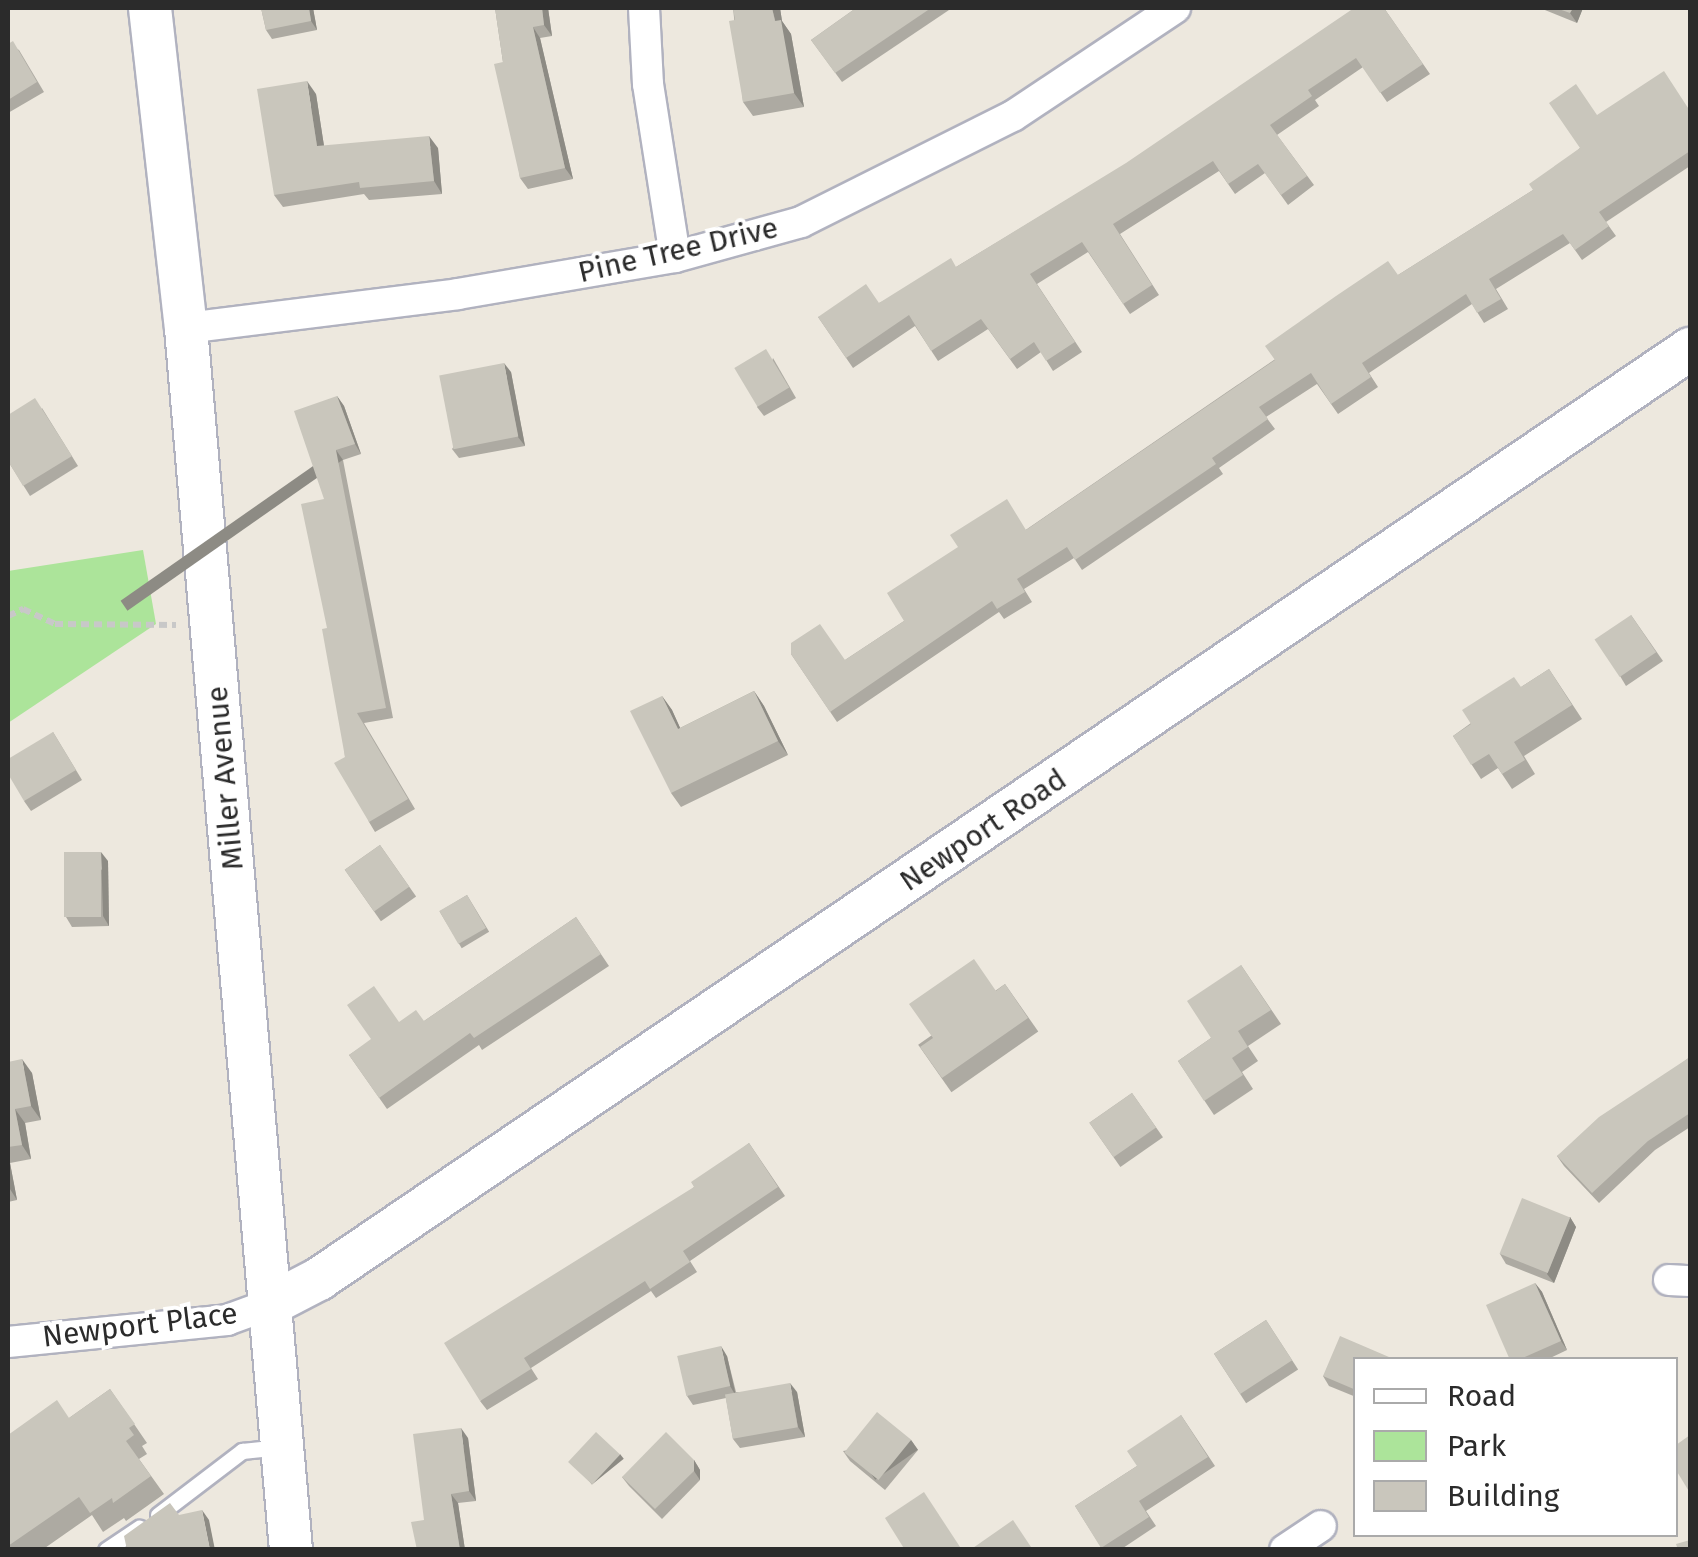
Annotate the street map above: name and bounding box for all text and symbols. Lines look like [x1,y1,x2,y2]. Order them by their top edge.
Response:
street label: Pine Tree Drive [575,210,781,290]
street label: Miller Avenue [199,684,251,872]
street label: Newport Road [893,761,1073,899]
street label: Newport Place [40,1295,240,1355]
legend [1353,1357,1678,1537]
text: Road [1447,1378,1516,1414]
text: Park [1447,1428,1506,1464]
text: Building [1447,1478,1559,1514]

